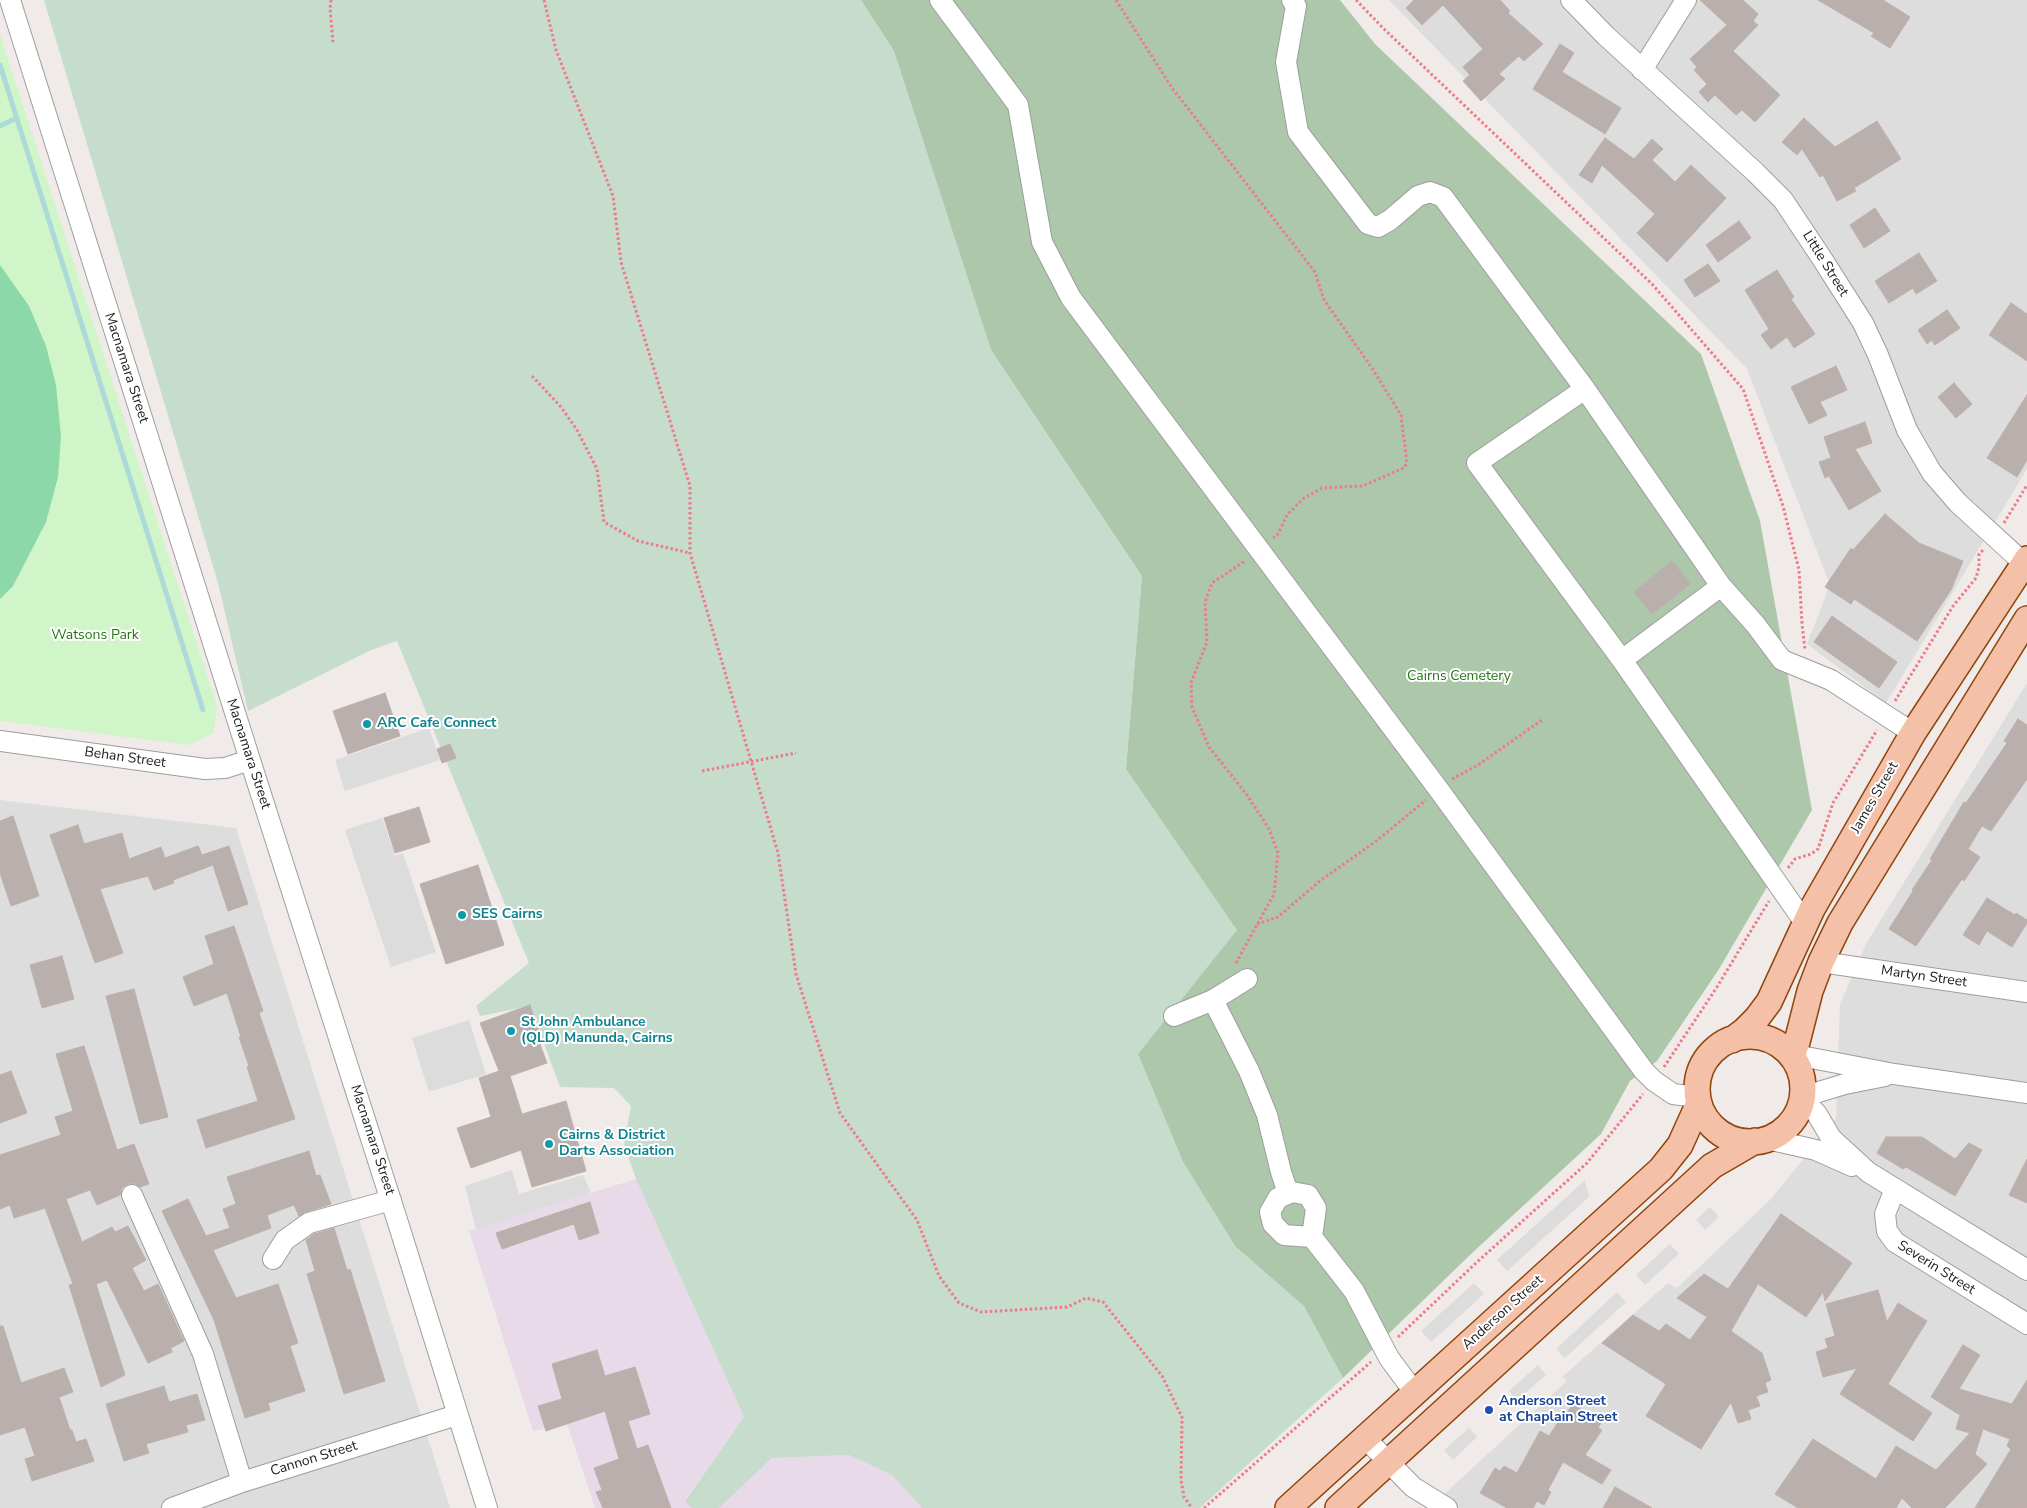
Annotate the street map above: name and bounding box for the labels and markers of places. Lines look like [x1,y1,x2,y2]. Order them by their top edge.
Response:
place label: ARC Cafe Connect [377,716,496,732]
marker: ARC Cafe Connect [361,718,373,730]
place label: SES Cairns [472,907,543,923]
marker: SES Cairns [456,909,468,921]
place label: St John Ambulance (QLD) Manunda, Cairns [521,1015,673,1048]
marker: St John Ambulance (QLD) Manunda, Cairns [505,1025,517,1037]
place label: Cairns & District Darts Association [559,1128,674,1160]
marker: Cairns & District Darts Association [543,1138,555,1150]
place label: Anderson Street at Chaplain Street [1499,1394,1617,1426]
marker: Anderson Street at Chaplain Street [1483,1404,1495,1416]

